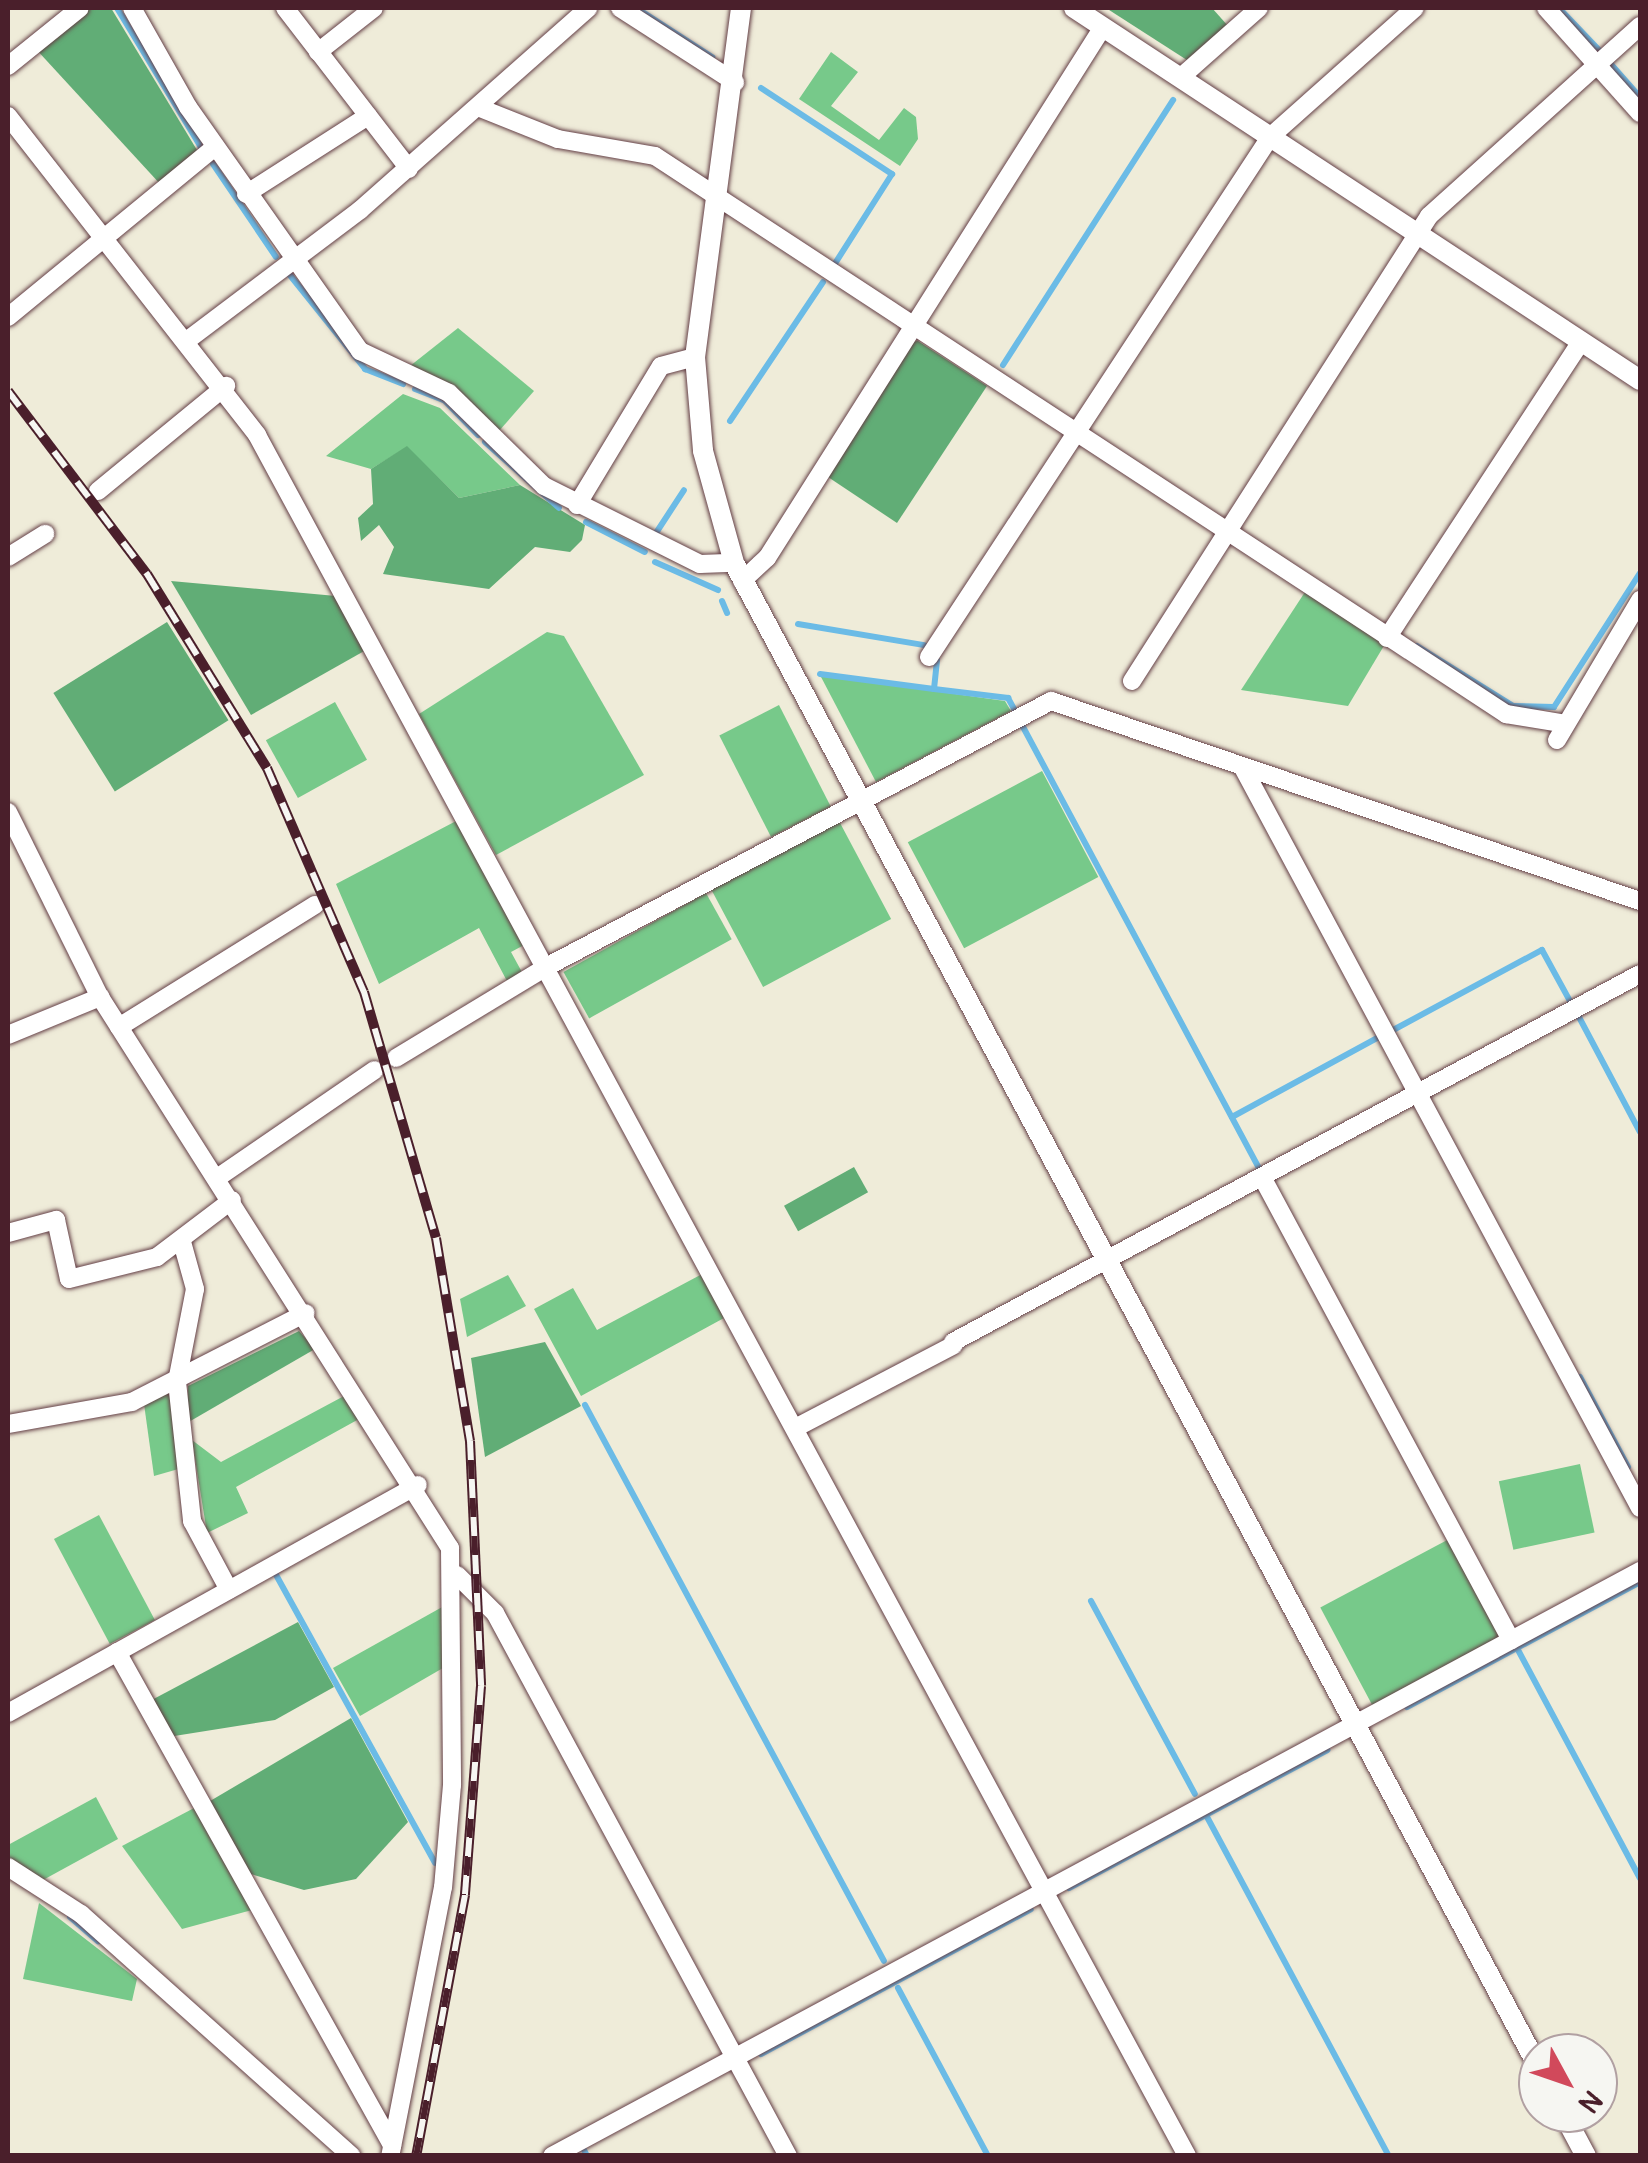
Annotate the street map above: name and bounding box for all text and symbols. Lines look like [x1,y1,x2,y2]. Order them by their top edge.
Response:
north arrow [1518,2033,1618,2133]
text: N [1570,2083,1609,2120]

